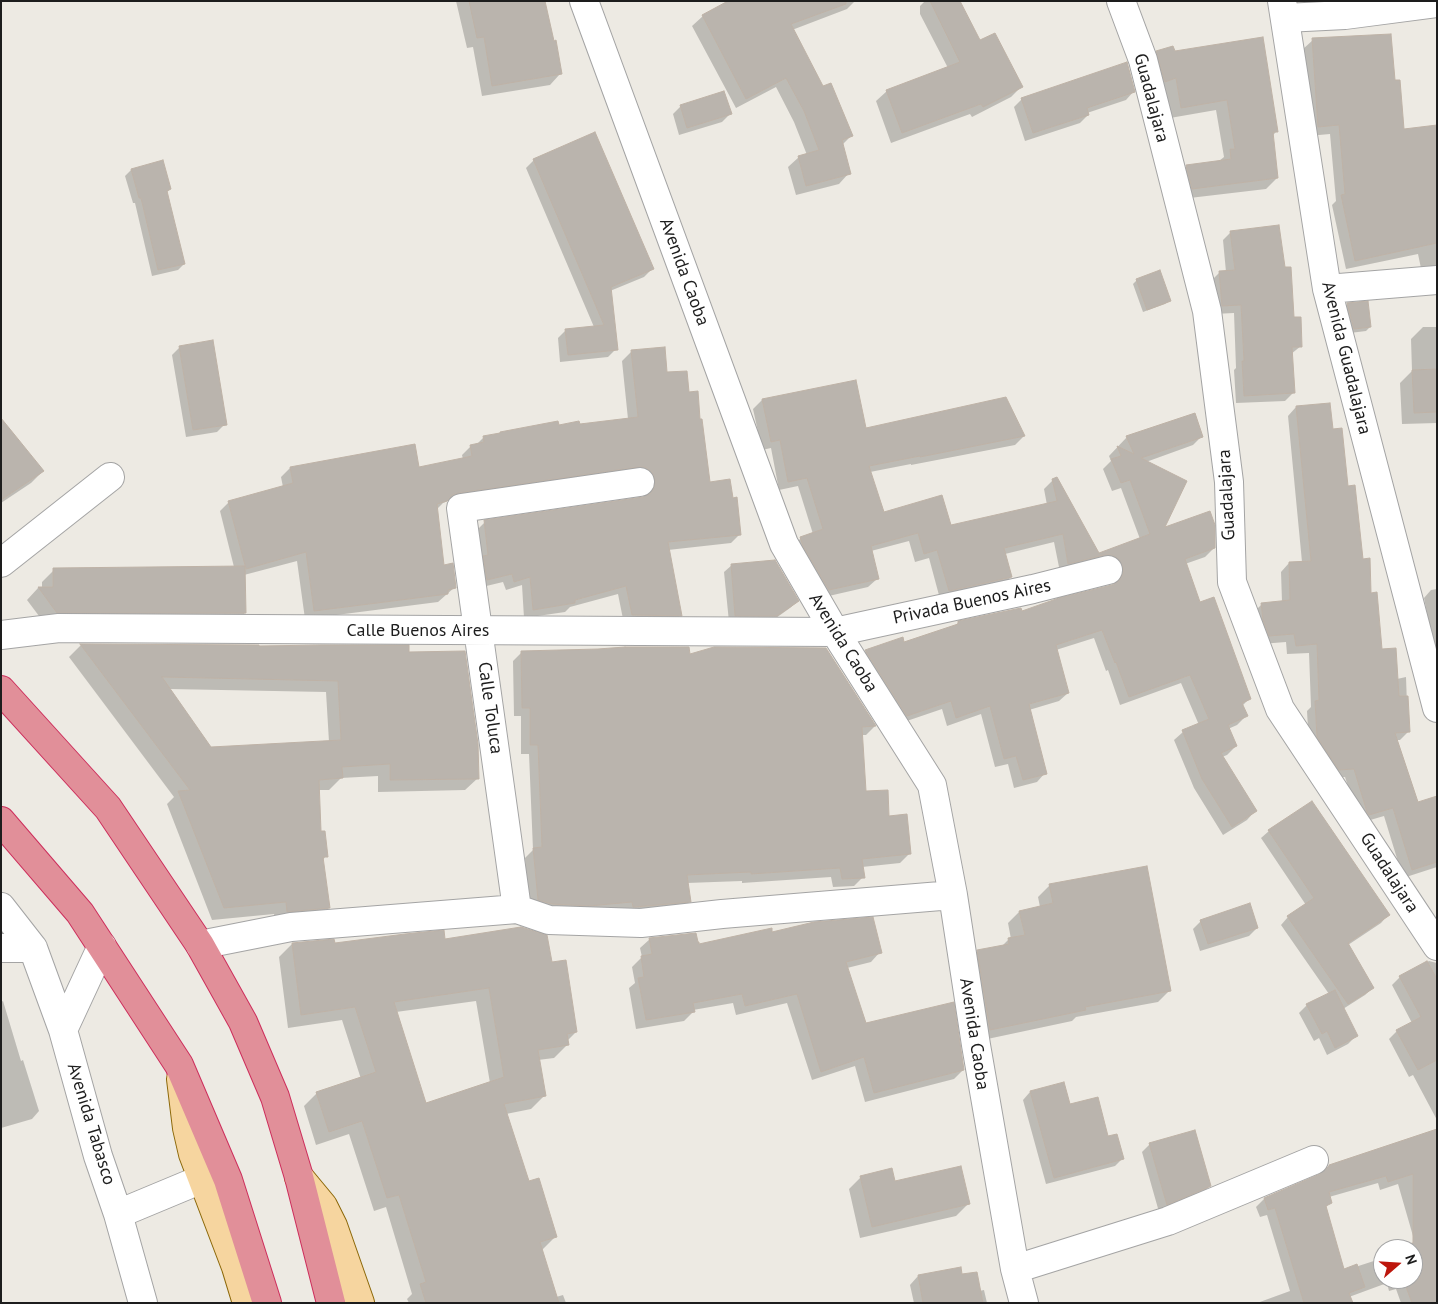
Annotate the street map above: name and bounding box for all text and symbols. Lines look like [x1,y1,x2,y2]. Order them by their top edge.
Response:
street label: Guadalajara [1129,51,1173,145]
street label: Avenida Caoba [655,215,713,329]
street label: Avenida Guadalajara [1317,279,1375,437]
street label: Guadalajara [1214,449,1240,541]
street label: Privada Buenos Aires [891,575,1053,629]
street label: Avenida Caoba [804,589,882,697]
street label: Calle Buenos Aires [347,620,489,642]
street label: Calle Toluca [473,661,507,755]
street label: Guadalajara [1355,829,1423,917]
street label: Avenida Caoba [955,977,993,1091]
street label: Avenida Tabasco [62,1060,120,1188]
north arrow [1373,1239,1423,1289]
text: N [1401,1252,1421,1267]

